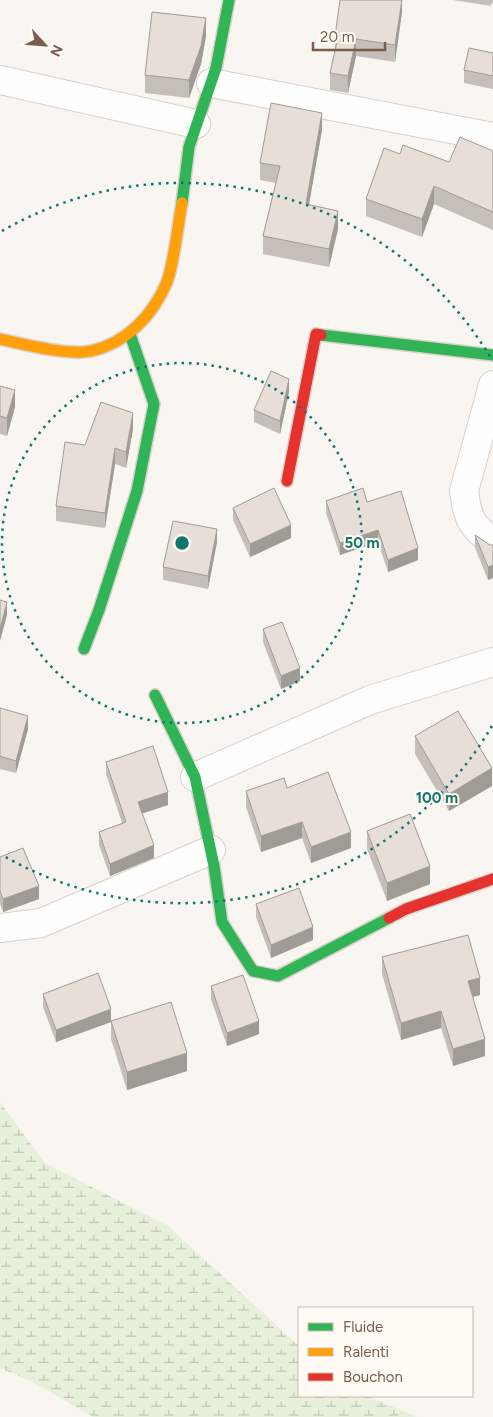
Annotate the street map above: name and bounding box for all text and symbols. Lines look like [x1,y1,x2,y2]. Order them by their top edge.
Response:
north arrow [20,20,70,70]
scale bar [313,20,386,52]
text: 20 m [320,28,354,46]
text: N [46,42,66,59]
centre of rings [173,534,191,552]
text: 50 m [344,534,380,552]
text: 100 m [416,789,458,807]
legend [298,1307,473,1397]
text: Fluide [343,1318,383,1336]
text: Ralenti [343,1343,389,1361]
text: Bouchon [343,1368,403,1386]

